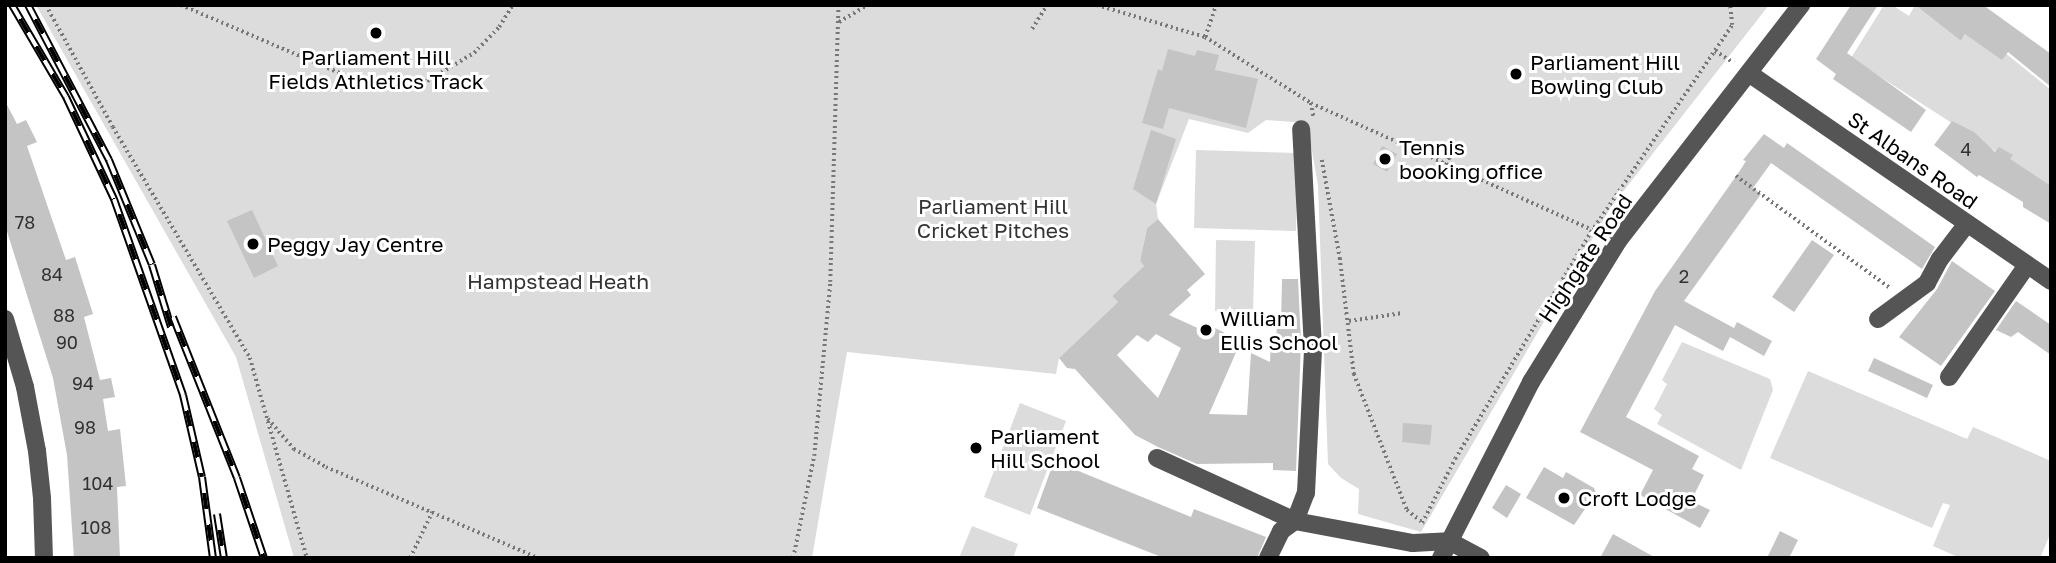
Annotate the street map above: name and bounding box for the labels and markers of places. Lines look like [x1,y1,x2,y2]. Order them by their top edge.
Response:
marker: Parliament Hill Fields Athletics Track [368,25,384,41]
place label: Parliament Hill Fields Athletics Track [268,44,484,94]
place label: Parliament Hill Bowling Club [1530,49,1680,99]
marker: Parliament Hill Bowling Club [1508,66,1524,82]
place label: Tennis booking office [1399,134,1543,184]
marker: Tennis booking office [1377,151,1393,167]
place label: Peggy Jay Centre [267,231,443,257]
marker: Peggy Jay Centre [245,236,261,252]
place label: William Ellis School [1220,305,1338,355]
marker: William Ellis School [1198,322,1214,338]
place label: Parliament Hill School [990,423,1100,473]
marker: Parliament Hill School [968,440,984,456]
place label: Croft Lodge [1578,485,1697,511]
marker: Croft Lodge [1556,490,1572,506]

